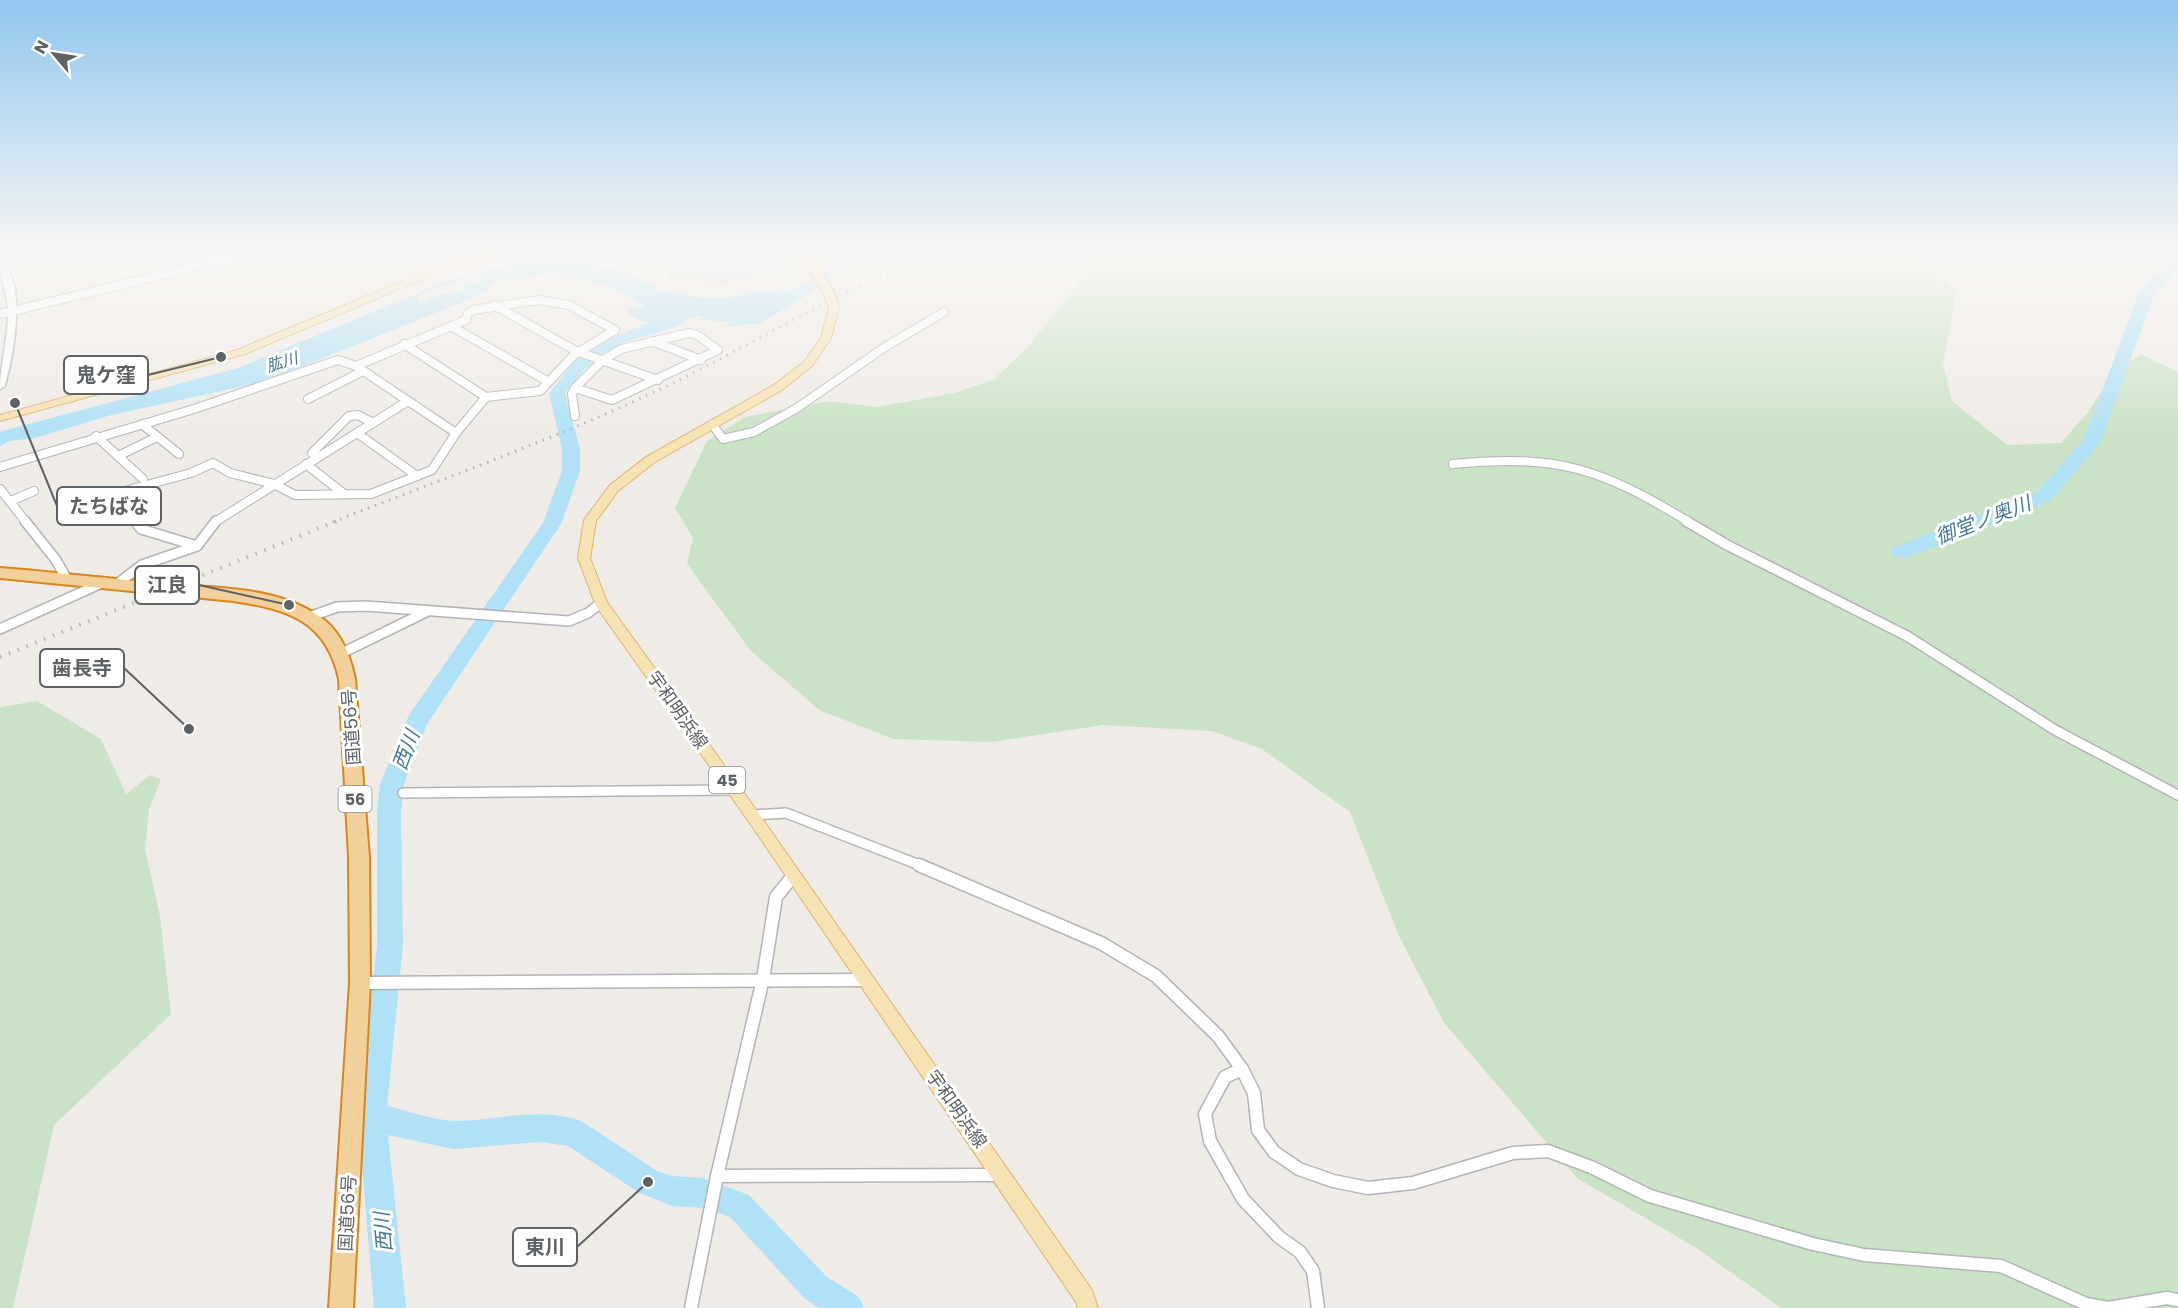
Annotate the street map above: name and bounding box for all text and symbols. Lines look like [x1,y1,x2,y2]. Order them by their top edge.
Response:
north arrow [24,24,84,84]
text: N [28,36,54,58]
water label: 肱川 [263,346,303,378]
callout: 鬼ケ窪 [64,356,148,394]
text: 鬼ケ窪 [76,361,136,389]
callout: たちばな [57,487,161,525]
water label: 御堂ノ奥川 [1931,488,2037,551]
text: たちばな [69,492,149,520]
callout: 江良 [135,566,199,604]
text: 江良 [147,571,187,599]
callout: 歯長寺 [40,649,124,687]
text: 歯長寺 [52,654,112,682]
street label: 宇和明浜線 [642,666,714,754]
street label: 国道56号 [336,688,366,766]
water label: 西川 [386,724,427,774]
road number: 45 [709,767,745,793]
road number: 56 [338,786,372,812]
street label: 宇和明浜線 [921,1065,993,1153]
street label: 国道56号 [333,1174,361,1252]
water label: 西川 [367,1209,399,1253]
callout: 東川 [513,1228,577,1266]
text: 東川 [525,1233,565,1261]

